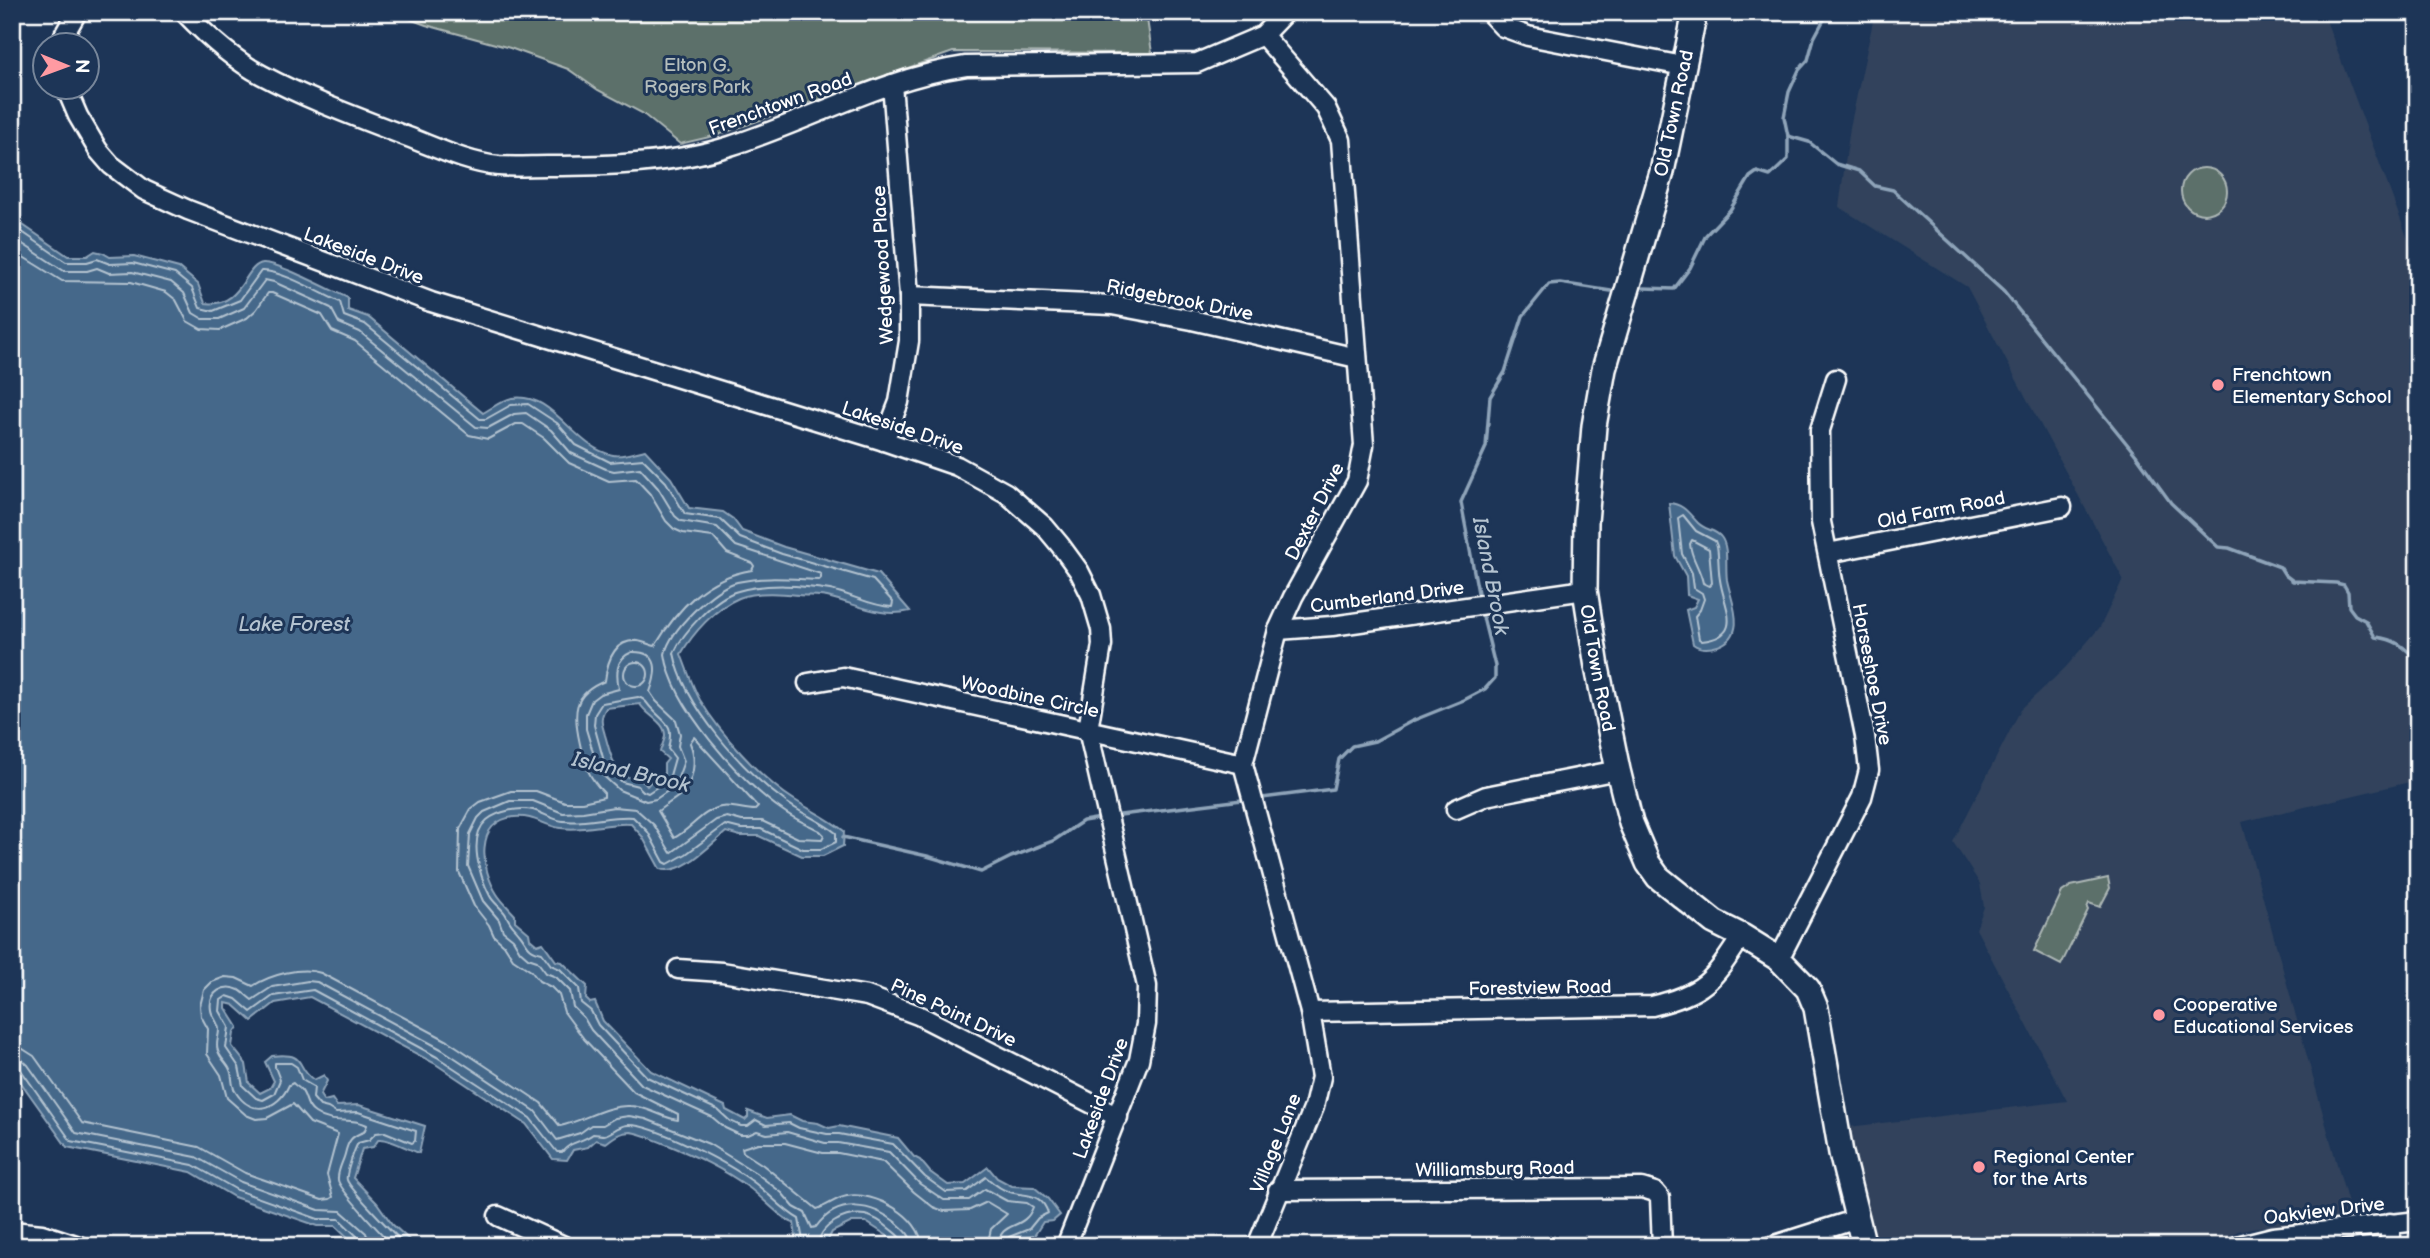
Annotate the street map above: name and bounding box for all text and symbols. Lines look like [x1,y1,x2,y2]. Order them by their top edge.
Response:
north arrow [32,32,102,102]
street label: Old Town Road [1650,48,1699,179]
park label: Elton G. Rogers Park [644,54,751,99]
text: N [70,59,93,74]
street label: Frenchtown Road [706,68,855,141]
street label: Wedgewood Place [868,185,899,345]
street label: Lakeside Drive [300,223,427,290]
street label: Ridgebrook Drive [1104,275,1255,326]
place label: Frenchtown Elementary School [2232,364,2391,409]
marker: Frenchtown Elementary School [2210,377,2226,393]
street label: Lakeside Drive [839,397,966,460]
street label: Dexter Drive [1281,459,1350,564]
street label: Old Farm Road [1875,487,2007,534]
water label: Island Brook [1467,514,1514,638]
street label: Cumberland Drive [1309,577,1466,618]
street label: Horseshoe Drive [1847,601,1897,747]
street label: Old Town Road [1574,603,1620,734]
water label: Lake Forest [238,612,350,637]
street label: Woodbine Circle [958,672,1101,723]
water label: Island Brook [569,747,693,798]
street label: Pine Point Drive [887,974,1020,1053]
street label: Forestview Road [1468,976,1612,1001]
place label: Cooperative Educational Services [2173,994,2353,1039]
marker: Cooperative Educational Services [2151,1007,2167,1023]
street label: Lakeside Drive [1069,1035,1134,1162]
street label: Village Lane [1246,1090,1307,1197]
place label: Regional Center for the Arts [1993,1146,2135,1191]
street label: Williamsburg Road [1415,1157,1575,1182]
marker: Regional Center for the Arts [1971,1159,1987,1175]
street label: Oakview Drive [2262,1193,2386,1230]

